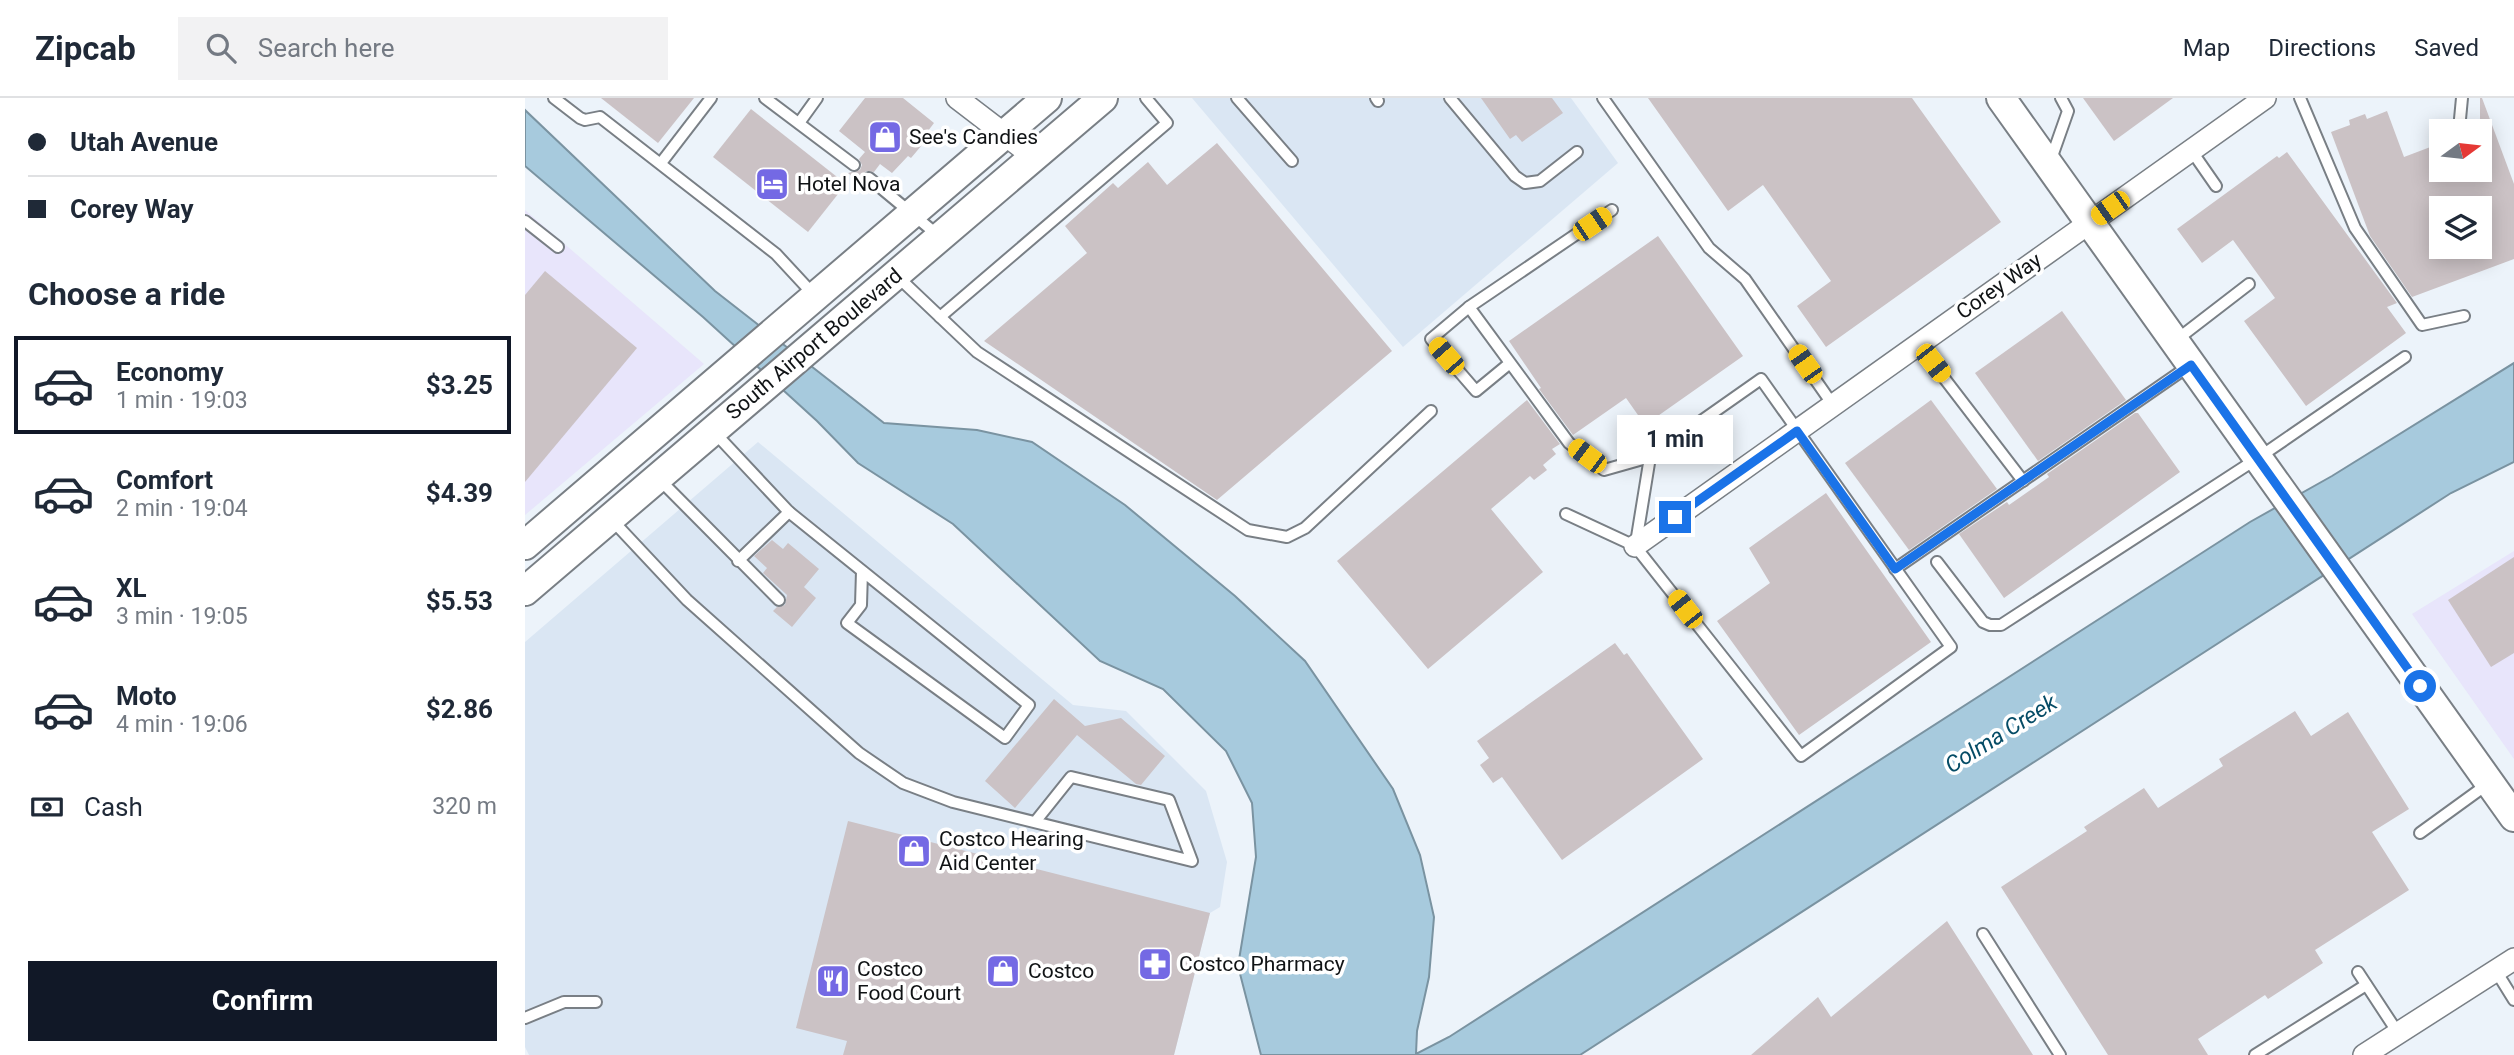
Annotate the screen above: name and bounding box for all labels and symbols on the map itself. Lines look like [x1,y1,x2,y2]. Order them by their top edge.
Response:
shop icon: See's Candies [866,118,904,156]
north arrow [2429,119,2492,182]
place label: See's Candies [909,125,1038,149]
hotel icon: Hotel Nova [753,165,791,203]
place label: Hotel Nova [797,172,901,196]
car [2087,187,2134,229]
car [1569,204,1616,244]
street label: Corey Way [1952,248,2046,324]
street label: South Airport Boulevard [721,263,907,425]
car [1425,333,1468,379]
car [1912,340,1955,386]
car [1785,341,1826,387]
callout: 1 min [1617,416,1733,464]
car [1564,435,1611,477]
route end [1659,501,1691,533]
car [1664,586,1707,632]
route start [2404,670,2436,702]
water label: Colma Creek [1940,689,2063,779]
place label: Costco Hearing Aid Center [939,827,1084,875]
shop icon: Costco Hearing Aid Center [895,832,933,870]
pharmacy icon: Costco Pharmacy [1136,945,1174,983]
shop icon: Costco [984,952,1022,990]
place label: Costco Pharmacy [1179,952,1345,976]
place label: Costco Food Court [857,957,961,1005]
place label: Costco [1028,959,1094,983]
restaurant icon: Costco Food Court [814,962,852,1000]

